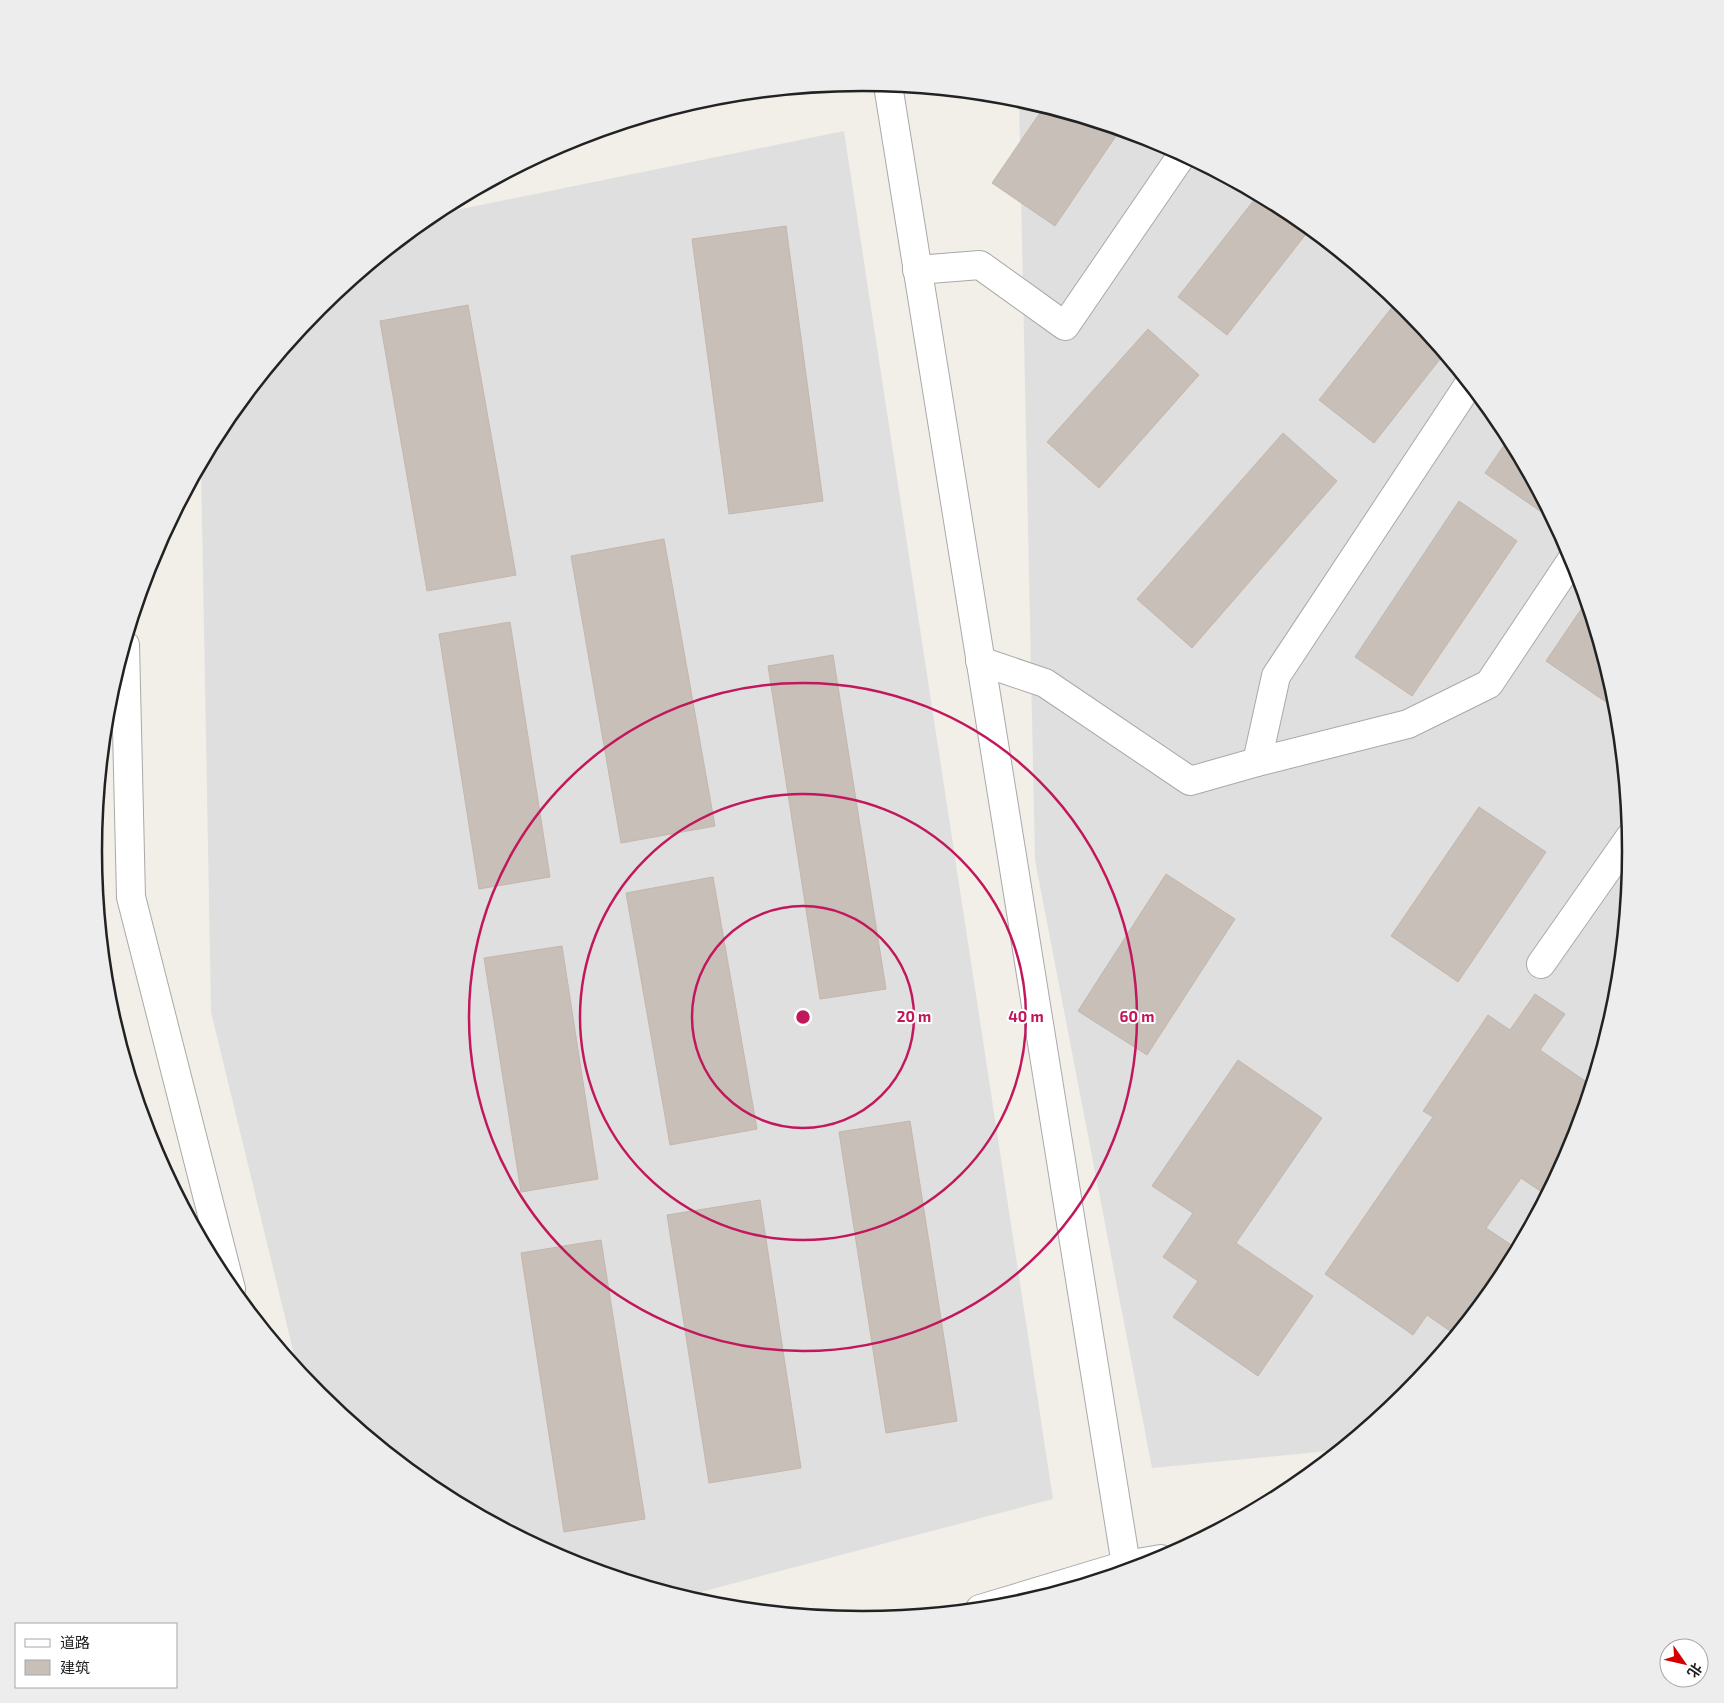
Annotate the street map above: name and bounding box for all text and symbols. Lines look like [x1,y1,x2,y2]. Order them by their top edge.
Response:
text: 20 m [897,1007,931,1025]
text: 40 m [1008,1007,1044,1025]
text: 60 m [1120,1007,1154,1025]
centre of rings [794,1008,812,1026]
legend [15,1623,178,1688]
text: 道路 [60,1633,90,1651]
north arrow [1659,1638,1709,1688]
text: 建筑 [60,1658,90,1676]
text: 北 [1684,1660,1706,1681]

